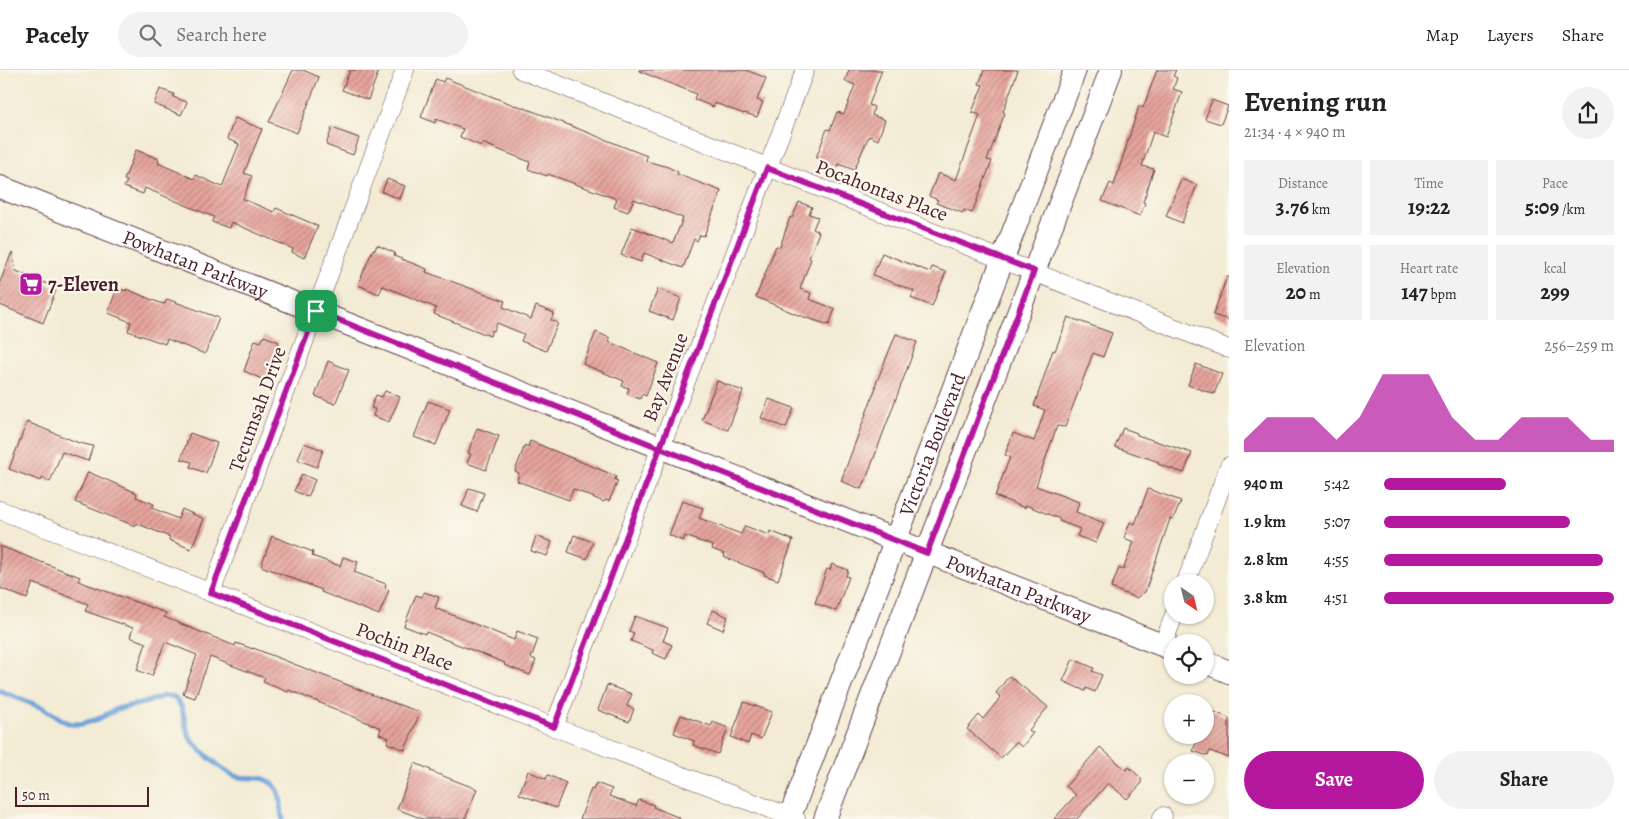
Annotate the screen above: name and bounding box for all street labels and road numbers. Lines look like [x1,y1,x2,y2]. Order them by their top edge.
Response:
street label: Pocahontas Place [812,153,952,228]
street label: Powhatan Parkway [119,224,273,306]
street label: Bay Avenue [636,329,695,426]
street label: Tecumsah Drive [222,343,293,476]
street label: Victoria Boulevard [893,369,972,521]
street label: Powhatan Parkway [942,548,1096,630]
street label: Pochin Place [352,616,457,677]

